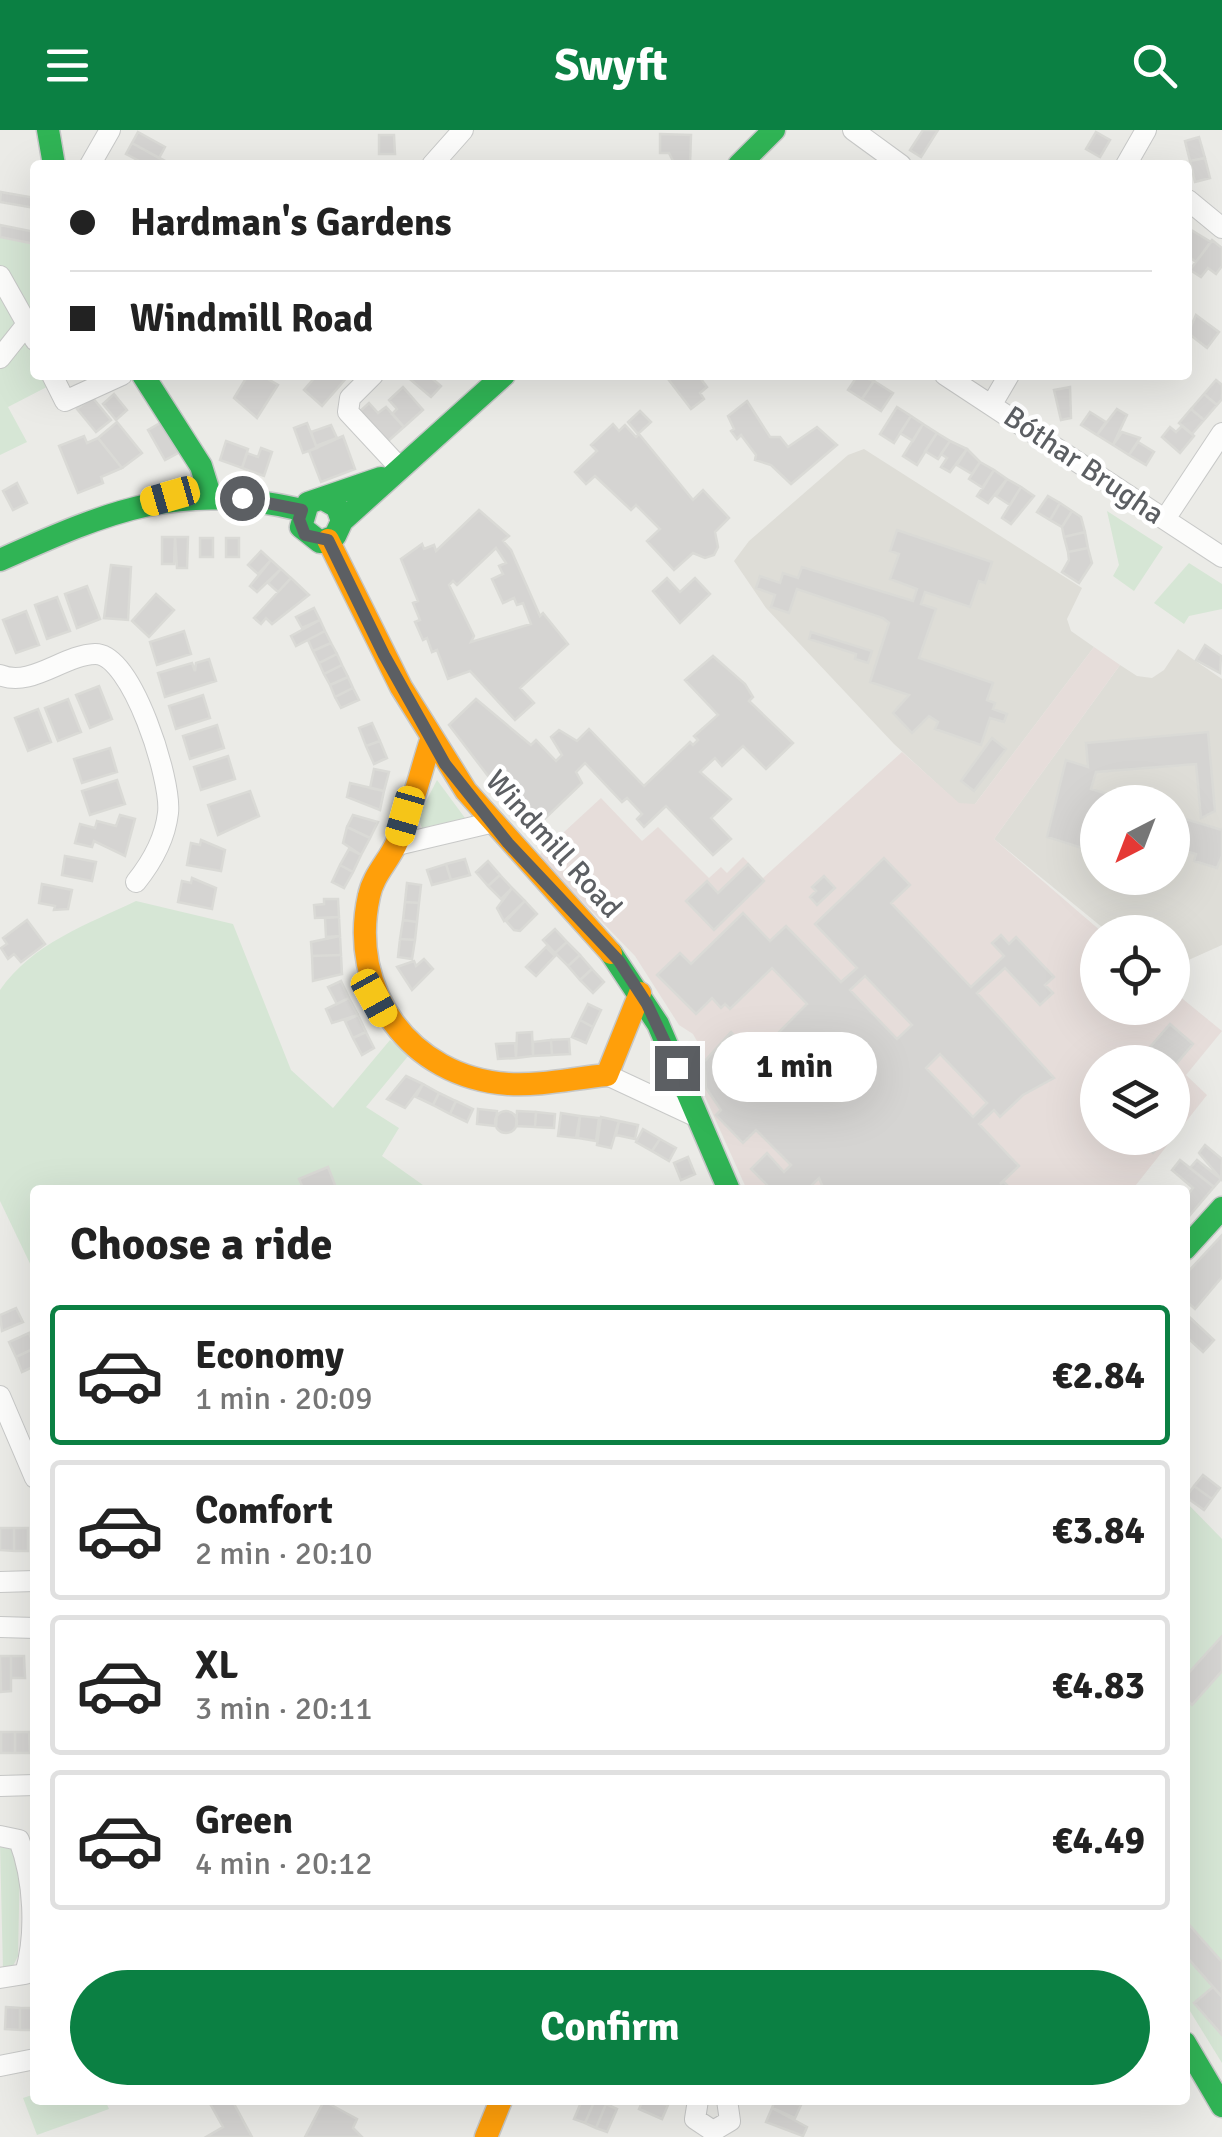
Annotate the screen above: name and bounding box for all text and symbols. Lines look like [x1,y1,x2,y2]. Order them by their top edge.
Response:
icon: menu [40,38,95,93]
text: Swyft [554,38,668,93]
icon: search [1127,38,1182,93]
text: Hardman's Gardens [130,199,452,246]
text: Windmill Road [130,295,373,342]
street label: Bóthar Brugha [996,398,1171,533]
car [137,473,203,519]
route start [220,476,265,521]
street label: Windmill Road [478,763,630,926]
car [382,783,428,849]
north arrow [1080,785,1190,895]
map controls [1080,785,1190,1155]
button: locate [1080,915,1190,1025]
car [346,964,402,1032]
callout: 1 min [712,1033,877,1103]
button: layers [1080,1045,1190,1155]
route end [655,1046,700,1091]
text: 1 min [756,1047,833,1086]
text: Choose a ride [70,1217,333,1272]
icon: car [75,1330,165,1420]
text: Economy [195,1332,344,1379]
text: €2.84 [1052,1352,1145,1399]
text: 1 min · 20:09 [195,1379,373,1418]
icon: car [75,1485,165,1575]
text: Comfort [195,1487,333,1534]
text: €3.84 [1052,1507,1145,1554]
text: 2 min · 20:10 [195,1534,373,1573]
icon: car [75,1640,165,1730]
text: XL [195,1642,238,1689]
text: €4.83 [1052,1662,1145,1709]
text: 3 min · 20:11 [195,1689,373,1728]
icon: car [75,1795,165,1885]
text: Green [195,1797,293,1844]
text: €4.49 [1052,1817,1145,1864]
text: 4 min · 20:12 [195,1844,373,1883]
button: Confirm [70,1970,1150,2085]

